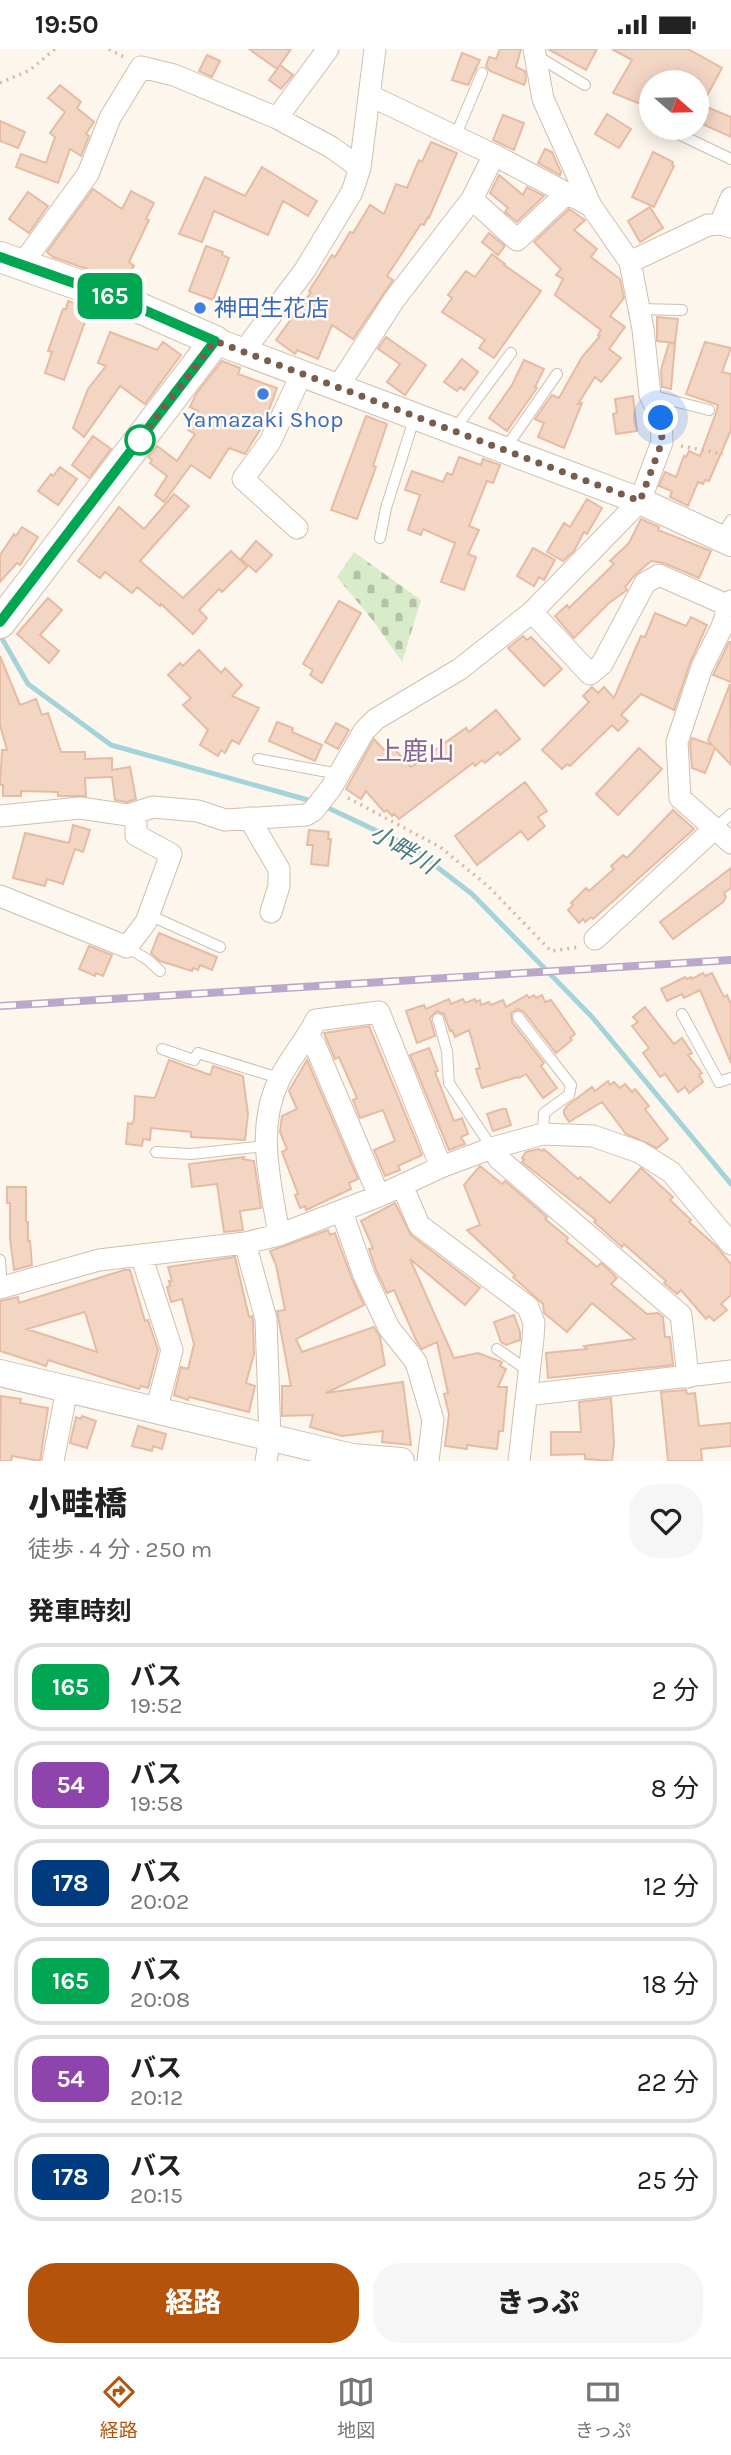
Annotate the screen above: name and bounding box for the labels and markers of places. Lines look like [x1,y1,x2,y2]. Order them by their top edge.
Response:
place label: 神田生花店 [214,295,329,322]
marker: 神田生花店 [192,300,208,316]
marker: Yamazaki Shop [255,386,271,402]
place label: Yamazaki Shop [183,406,343,433]
unlabelled marker [125,425,155,455]

